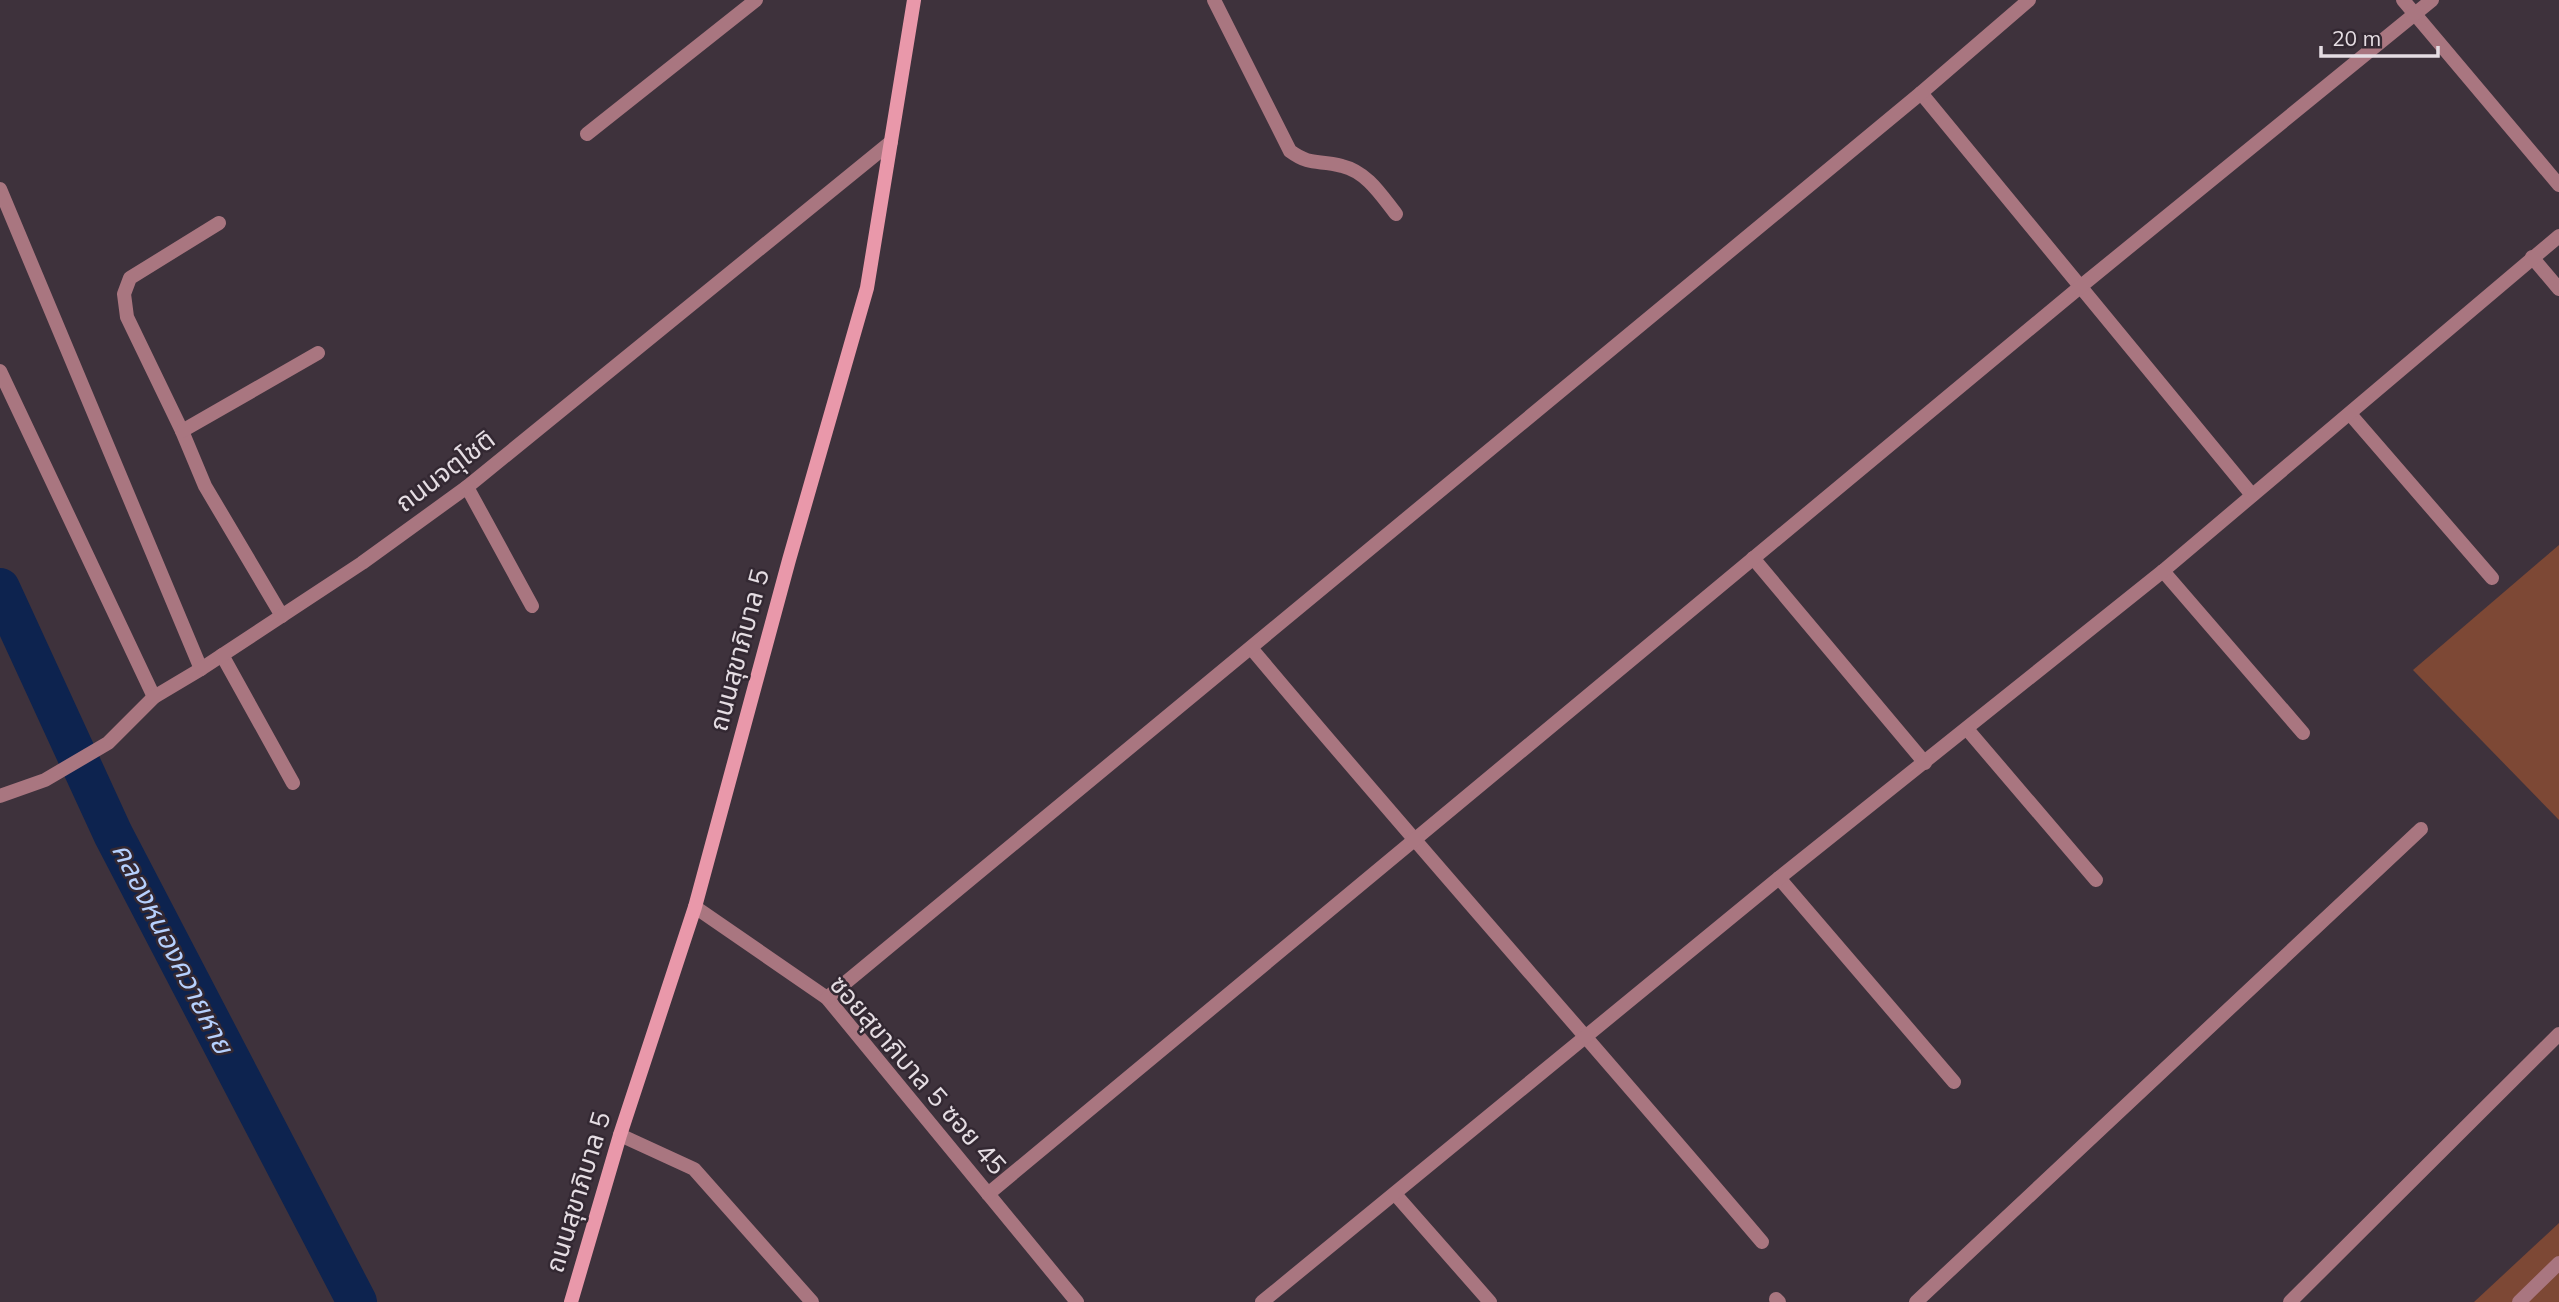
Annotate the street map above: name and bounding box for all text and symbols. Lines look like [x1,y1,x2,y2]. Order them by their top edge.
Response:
scale bar [2321,14,2438,58]
text: 20 m [2332,25,2381,51]
street label: ถนนจตุโชติ [388,422,501,519]
street label: ถนนสุขาภิบาล 5 [701,565,776,734]
water label: คลองหนองควายหาย [105,836,243,1061]
street label: ซอยสุขาภิบาล 5 ซอย 45 [823,968,1014,1181]
street label: ถนนสุขาภิบาล 5 [537,1107,618,1276]

